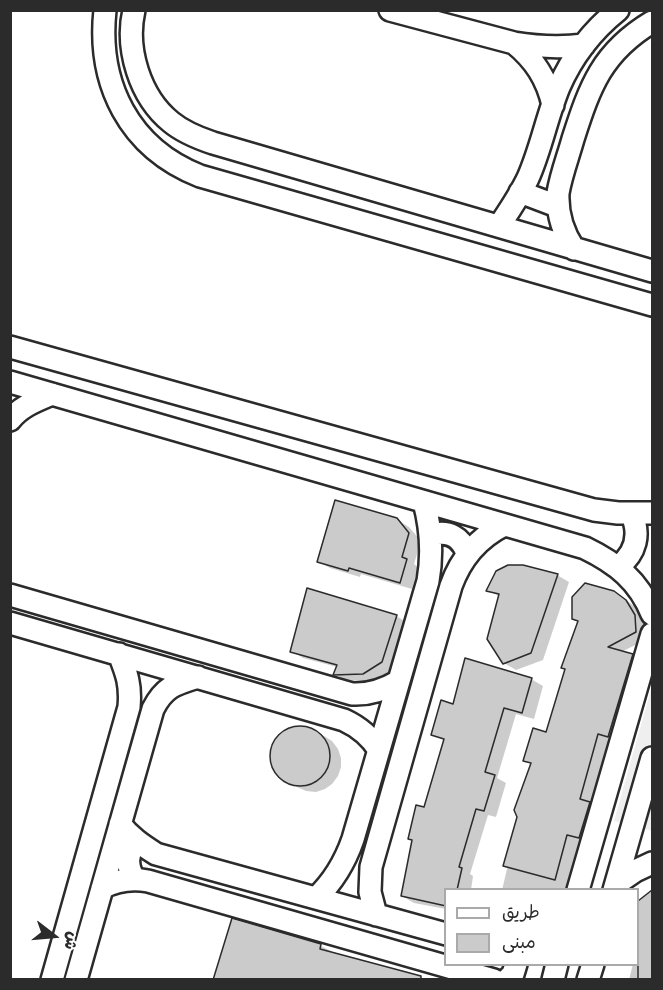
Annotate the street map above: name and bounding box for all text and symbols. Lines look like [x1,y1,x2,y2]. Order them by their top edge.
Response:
legend [444,888,639,966]
text: طريق [502,900,540,924]
north arrow [24,906,84,966]
text: ش [59,930,84,952]
text: مبنى [502,930,536,954]

